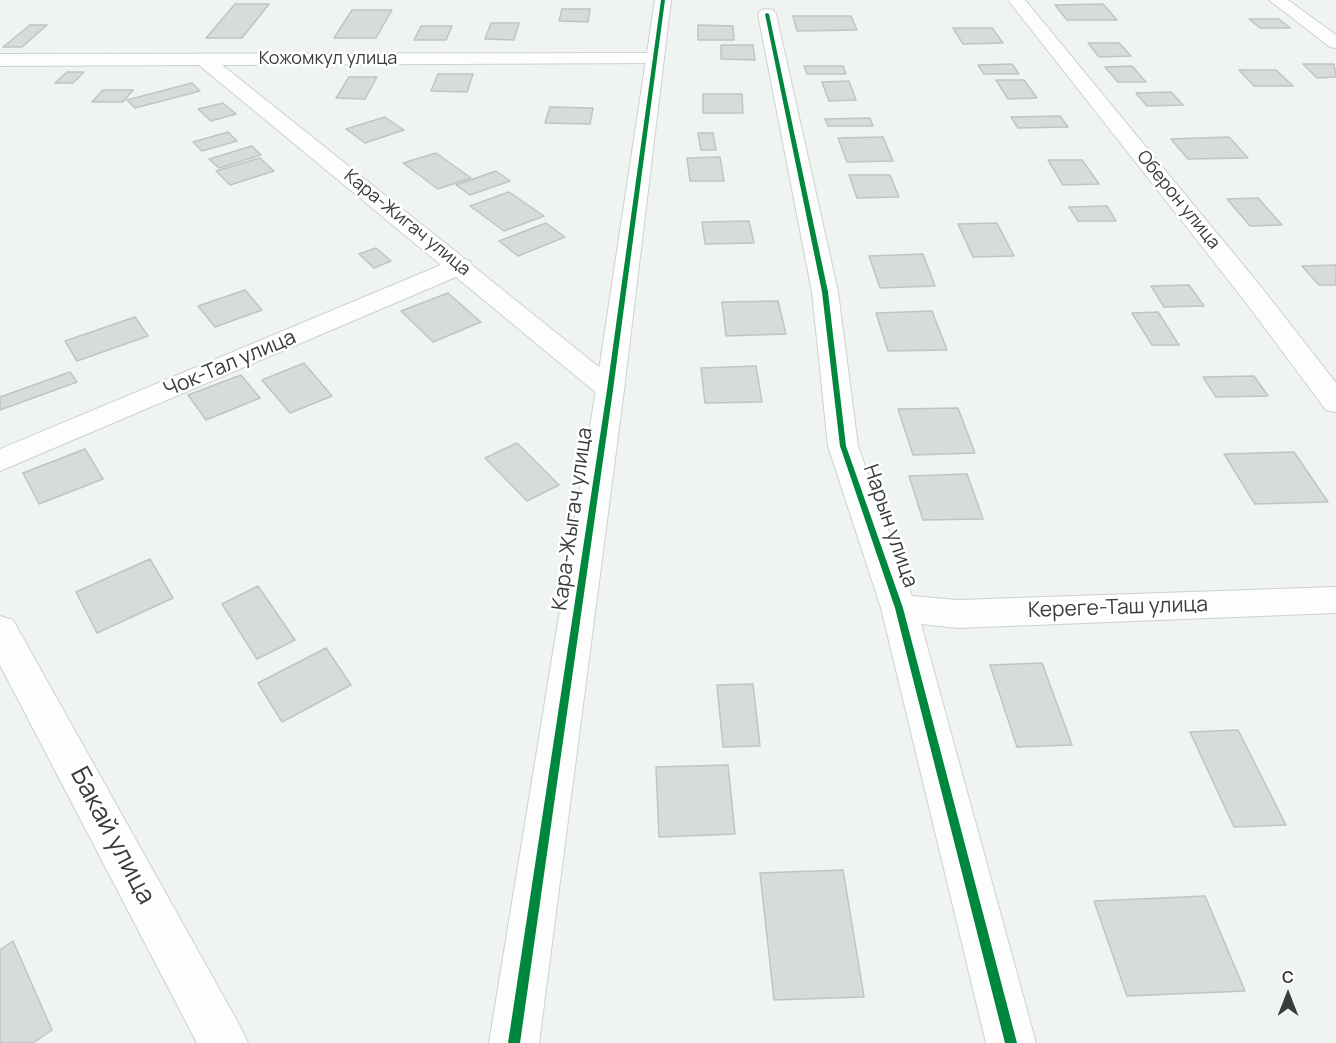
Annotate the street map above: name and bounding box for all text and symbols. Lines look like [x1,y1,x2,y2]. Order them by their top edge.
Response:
street label: Кожомкул улица [259,48,397,70]
street label: Оберон улица [1132,146,1224,254]
street label: Кара-Жигач улица [339,165,475,281]
street label: Чок-Тал улица [160,325,300,403]
street label: Кара-Жыгач улица [548,426,598,612]
street label: Нарын улица [857,461,923,591]
street label: Кереге-Таш улица [1028,592,1208,624]
street label: Бакай улица [63,762,161,910]
north arrow [1258,965,1318,1025]
text: С [1282,966,1294,988]

